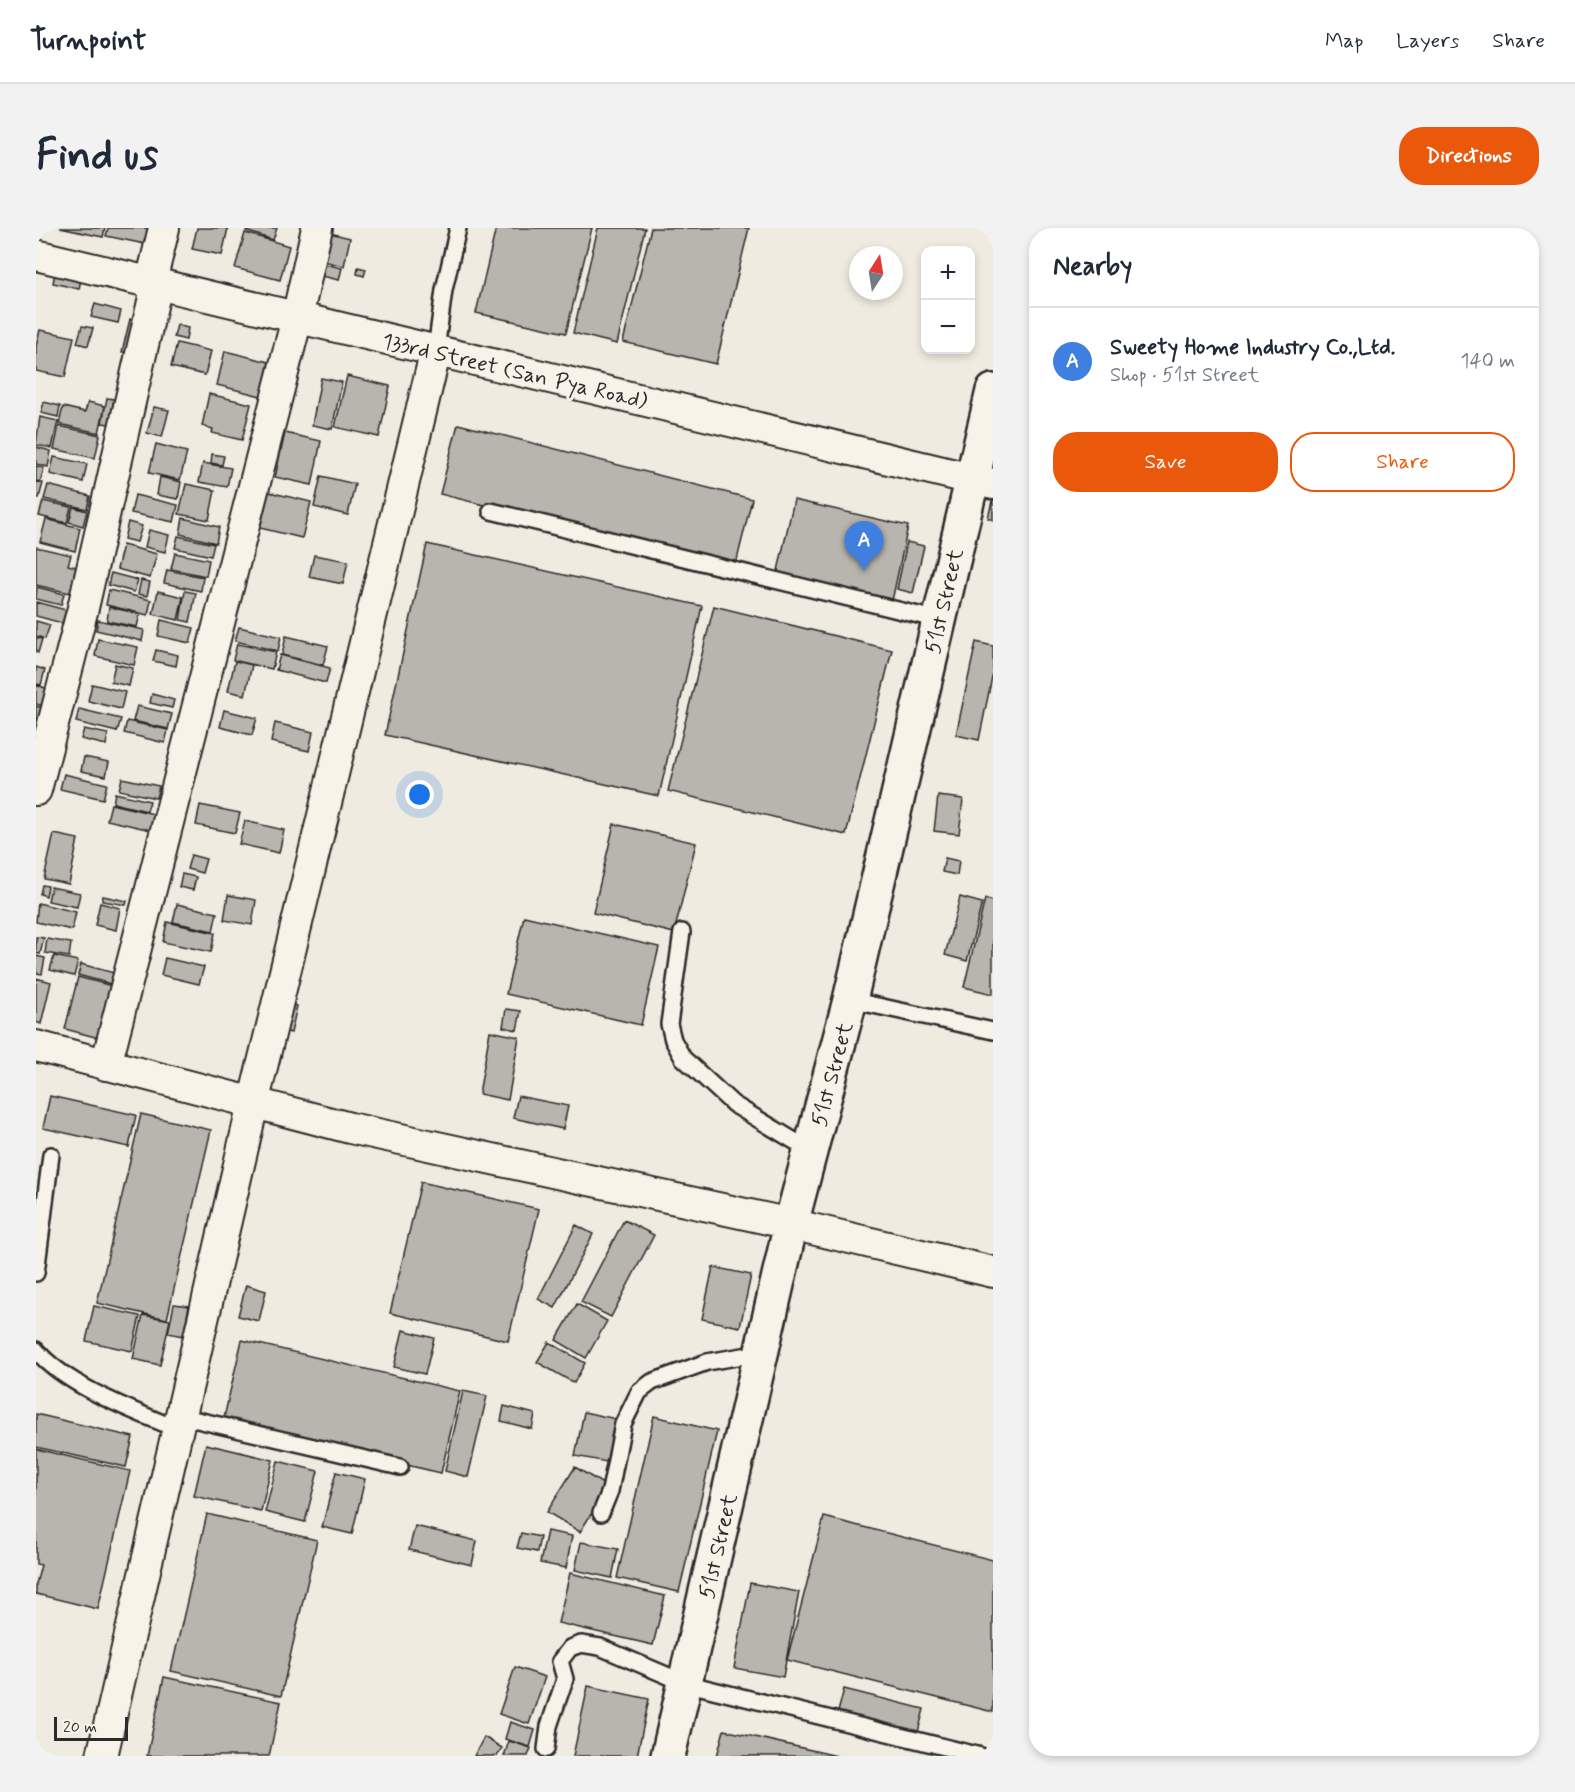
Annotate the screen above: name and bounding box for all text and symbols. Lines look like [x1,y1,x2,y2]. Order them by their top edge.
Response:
text: Turnpoint [30,23,146,60]
text: Map [1325,27,1363,55]
text: Layers [1396,27,1459,55]
text: Share [1492,27,1545,55]
button: Directions [1399,127,1539,185]
text: Find us [36,129,158,184]
north arrow [849,246,903,300]
map controls [921,246,975,354]
button: + [921,246,975,300]
text: Nearby [1053,250,1132,284]
button: − [921,300,975,354]
street label: 133rd Street (San Pya Road) [379,328,650,416]
text: Sweety Home Industry Co.,Ltd. [1110,334,1395,362]
text: A [1066,348,1079,375]
text: 140 m [1461,348,1515,375]
text: Shop · 51st Street [1110,362,1259,389]
button: Save [1053,432,1278,492]
button: Share [1290,432,1515,492]
pin: A [844,522,884,571]
street label: 51st Street [919,546,971,657]
your location [405,780,434,809]
street label: 51st Street [806,1019,860,1130]
street label: 51st Street [693,1491,745,1602]
scale bar [54,1714,128,1742]
text: 20 m [63,1717,97,1738]

